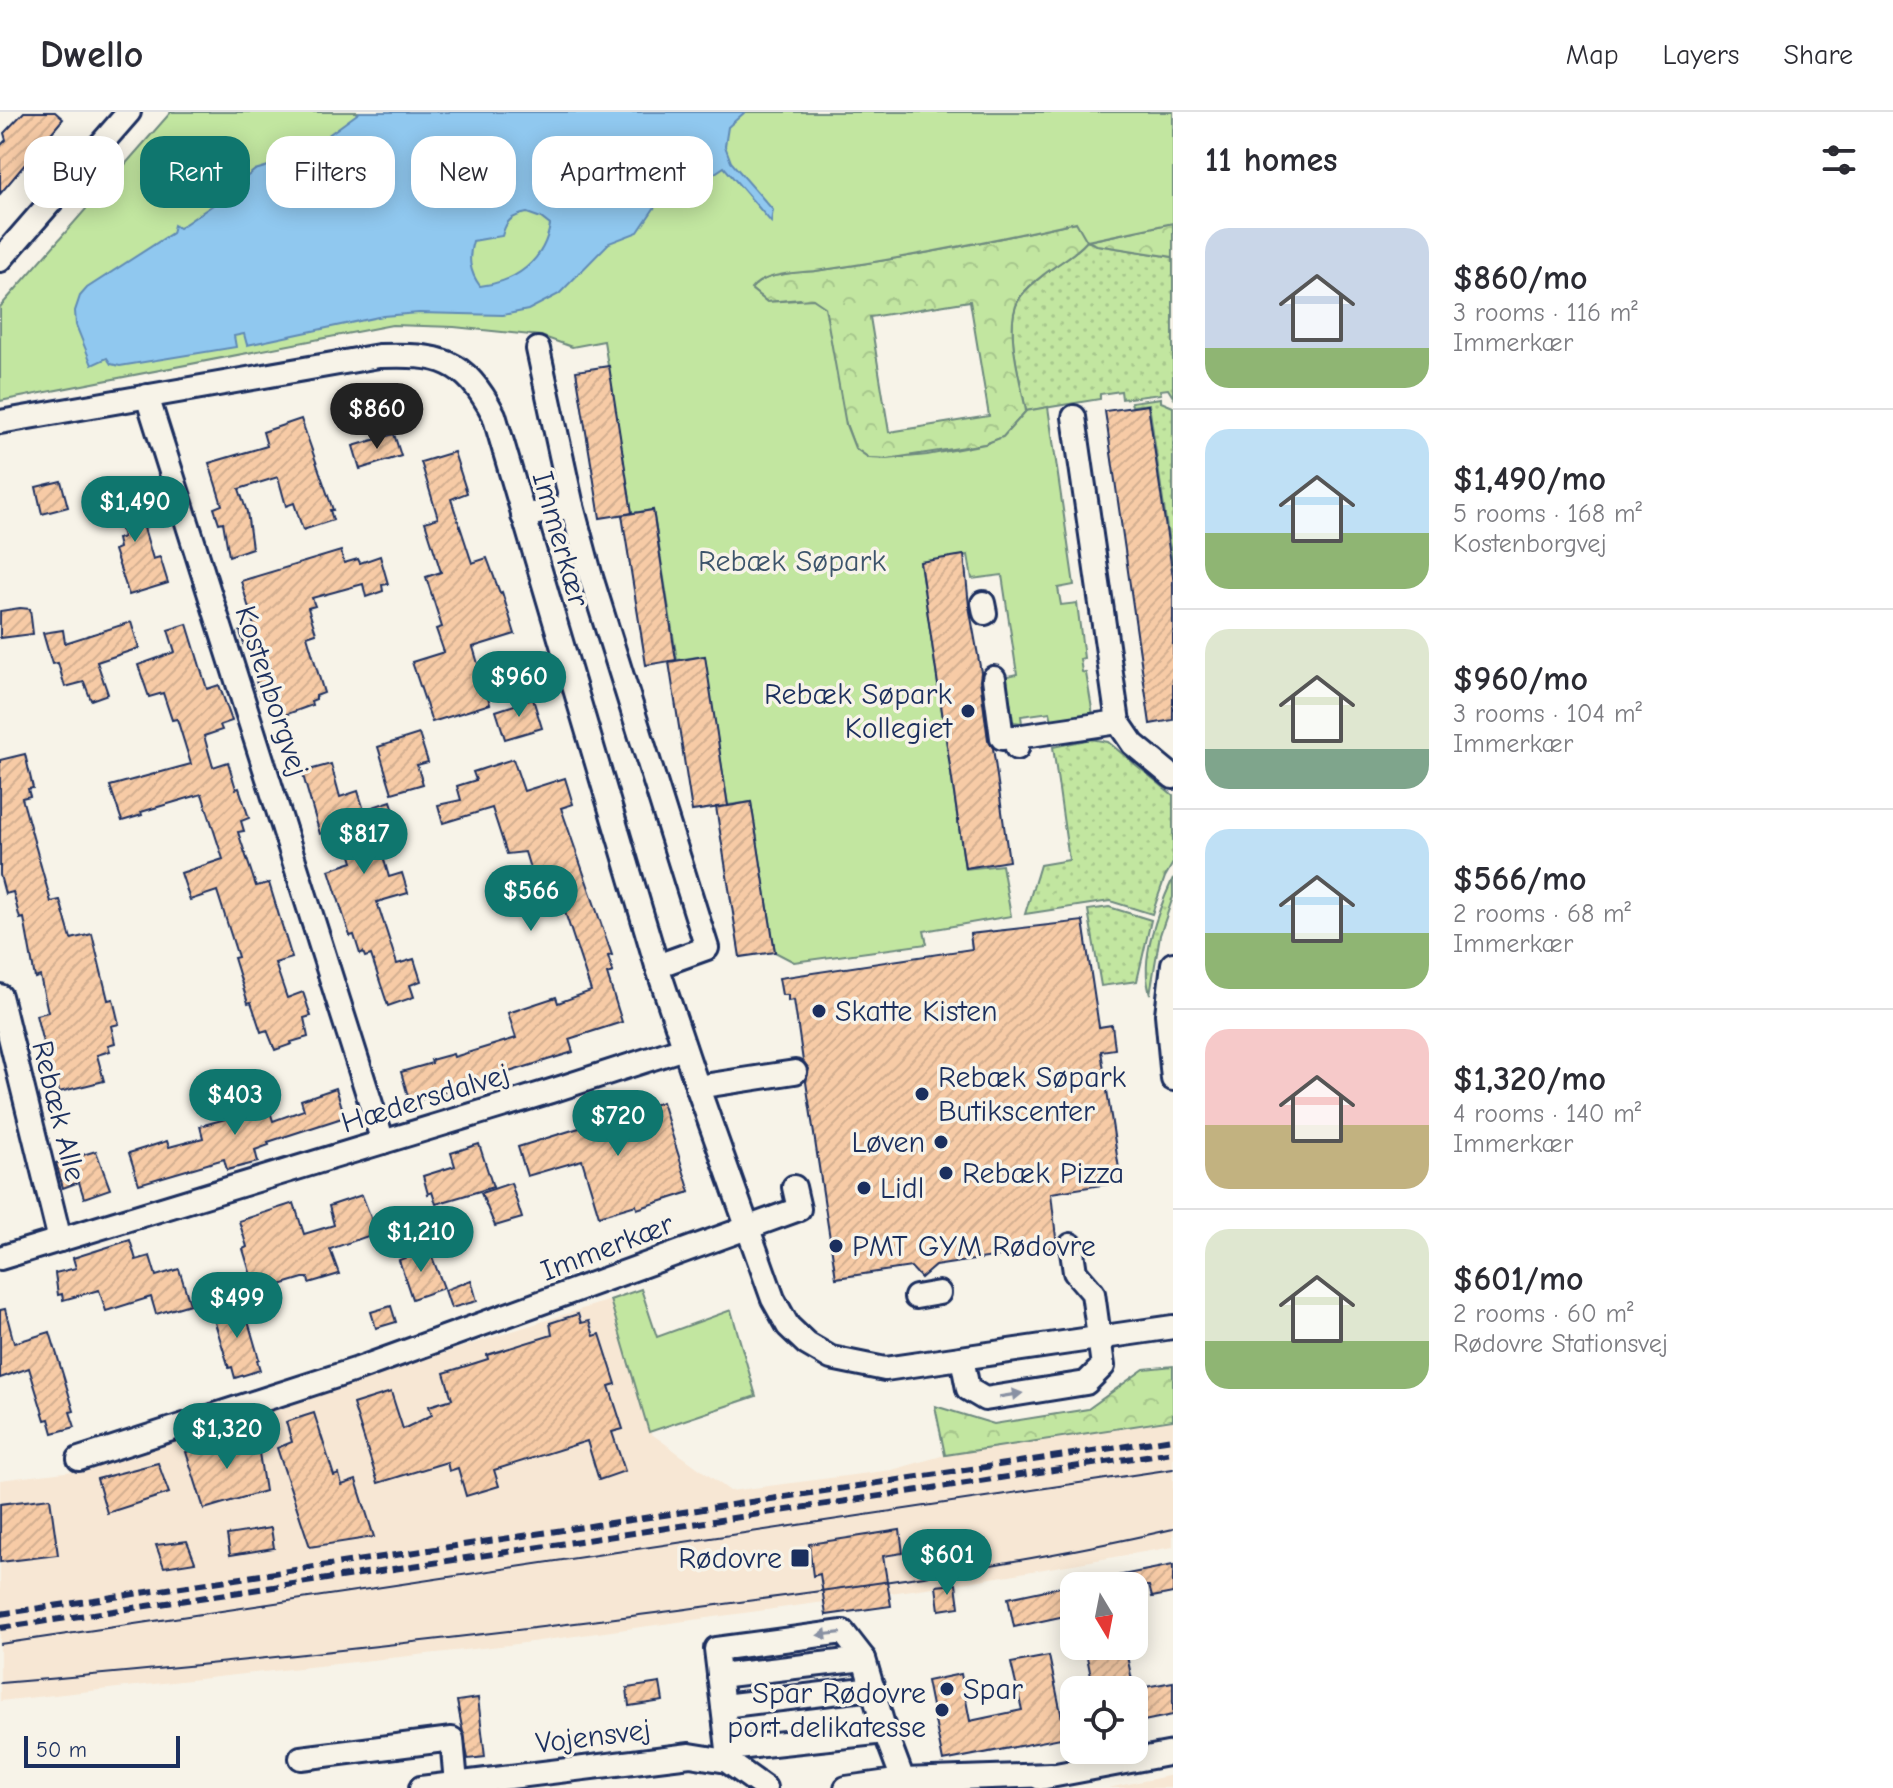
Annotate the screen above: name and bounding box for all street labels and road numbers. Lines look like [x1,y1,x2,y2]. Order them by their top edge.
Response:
street label: Immerkær [525,468,596,611]
street label: Kostenborgvej [228,602,316,781]
street label: Rebæk Alle [24,1037,93,1185]
street label: Hædersdalvej [337,1056,513,1141]
street label: Immerkær [536,1206,678,1289]
street label: Vojensvej [534,1712,652,1761]

